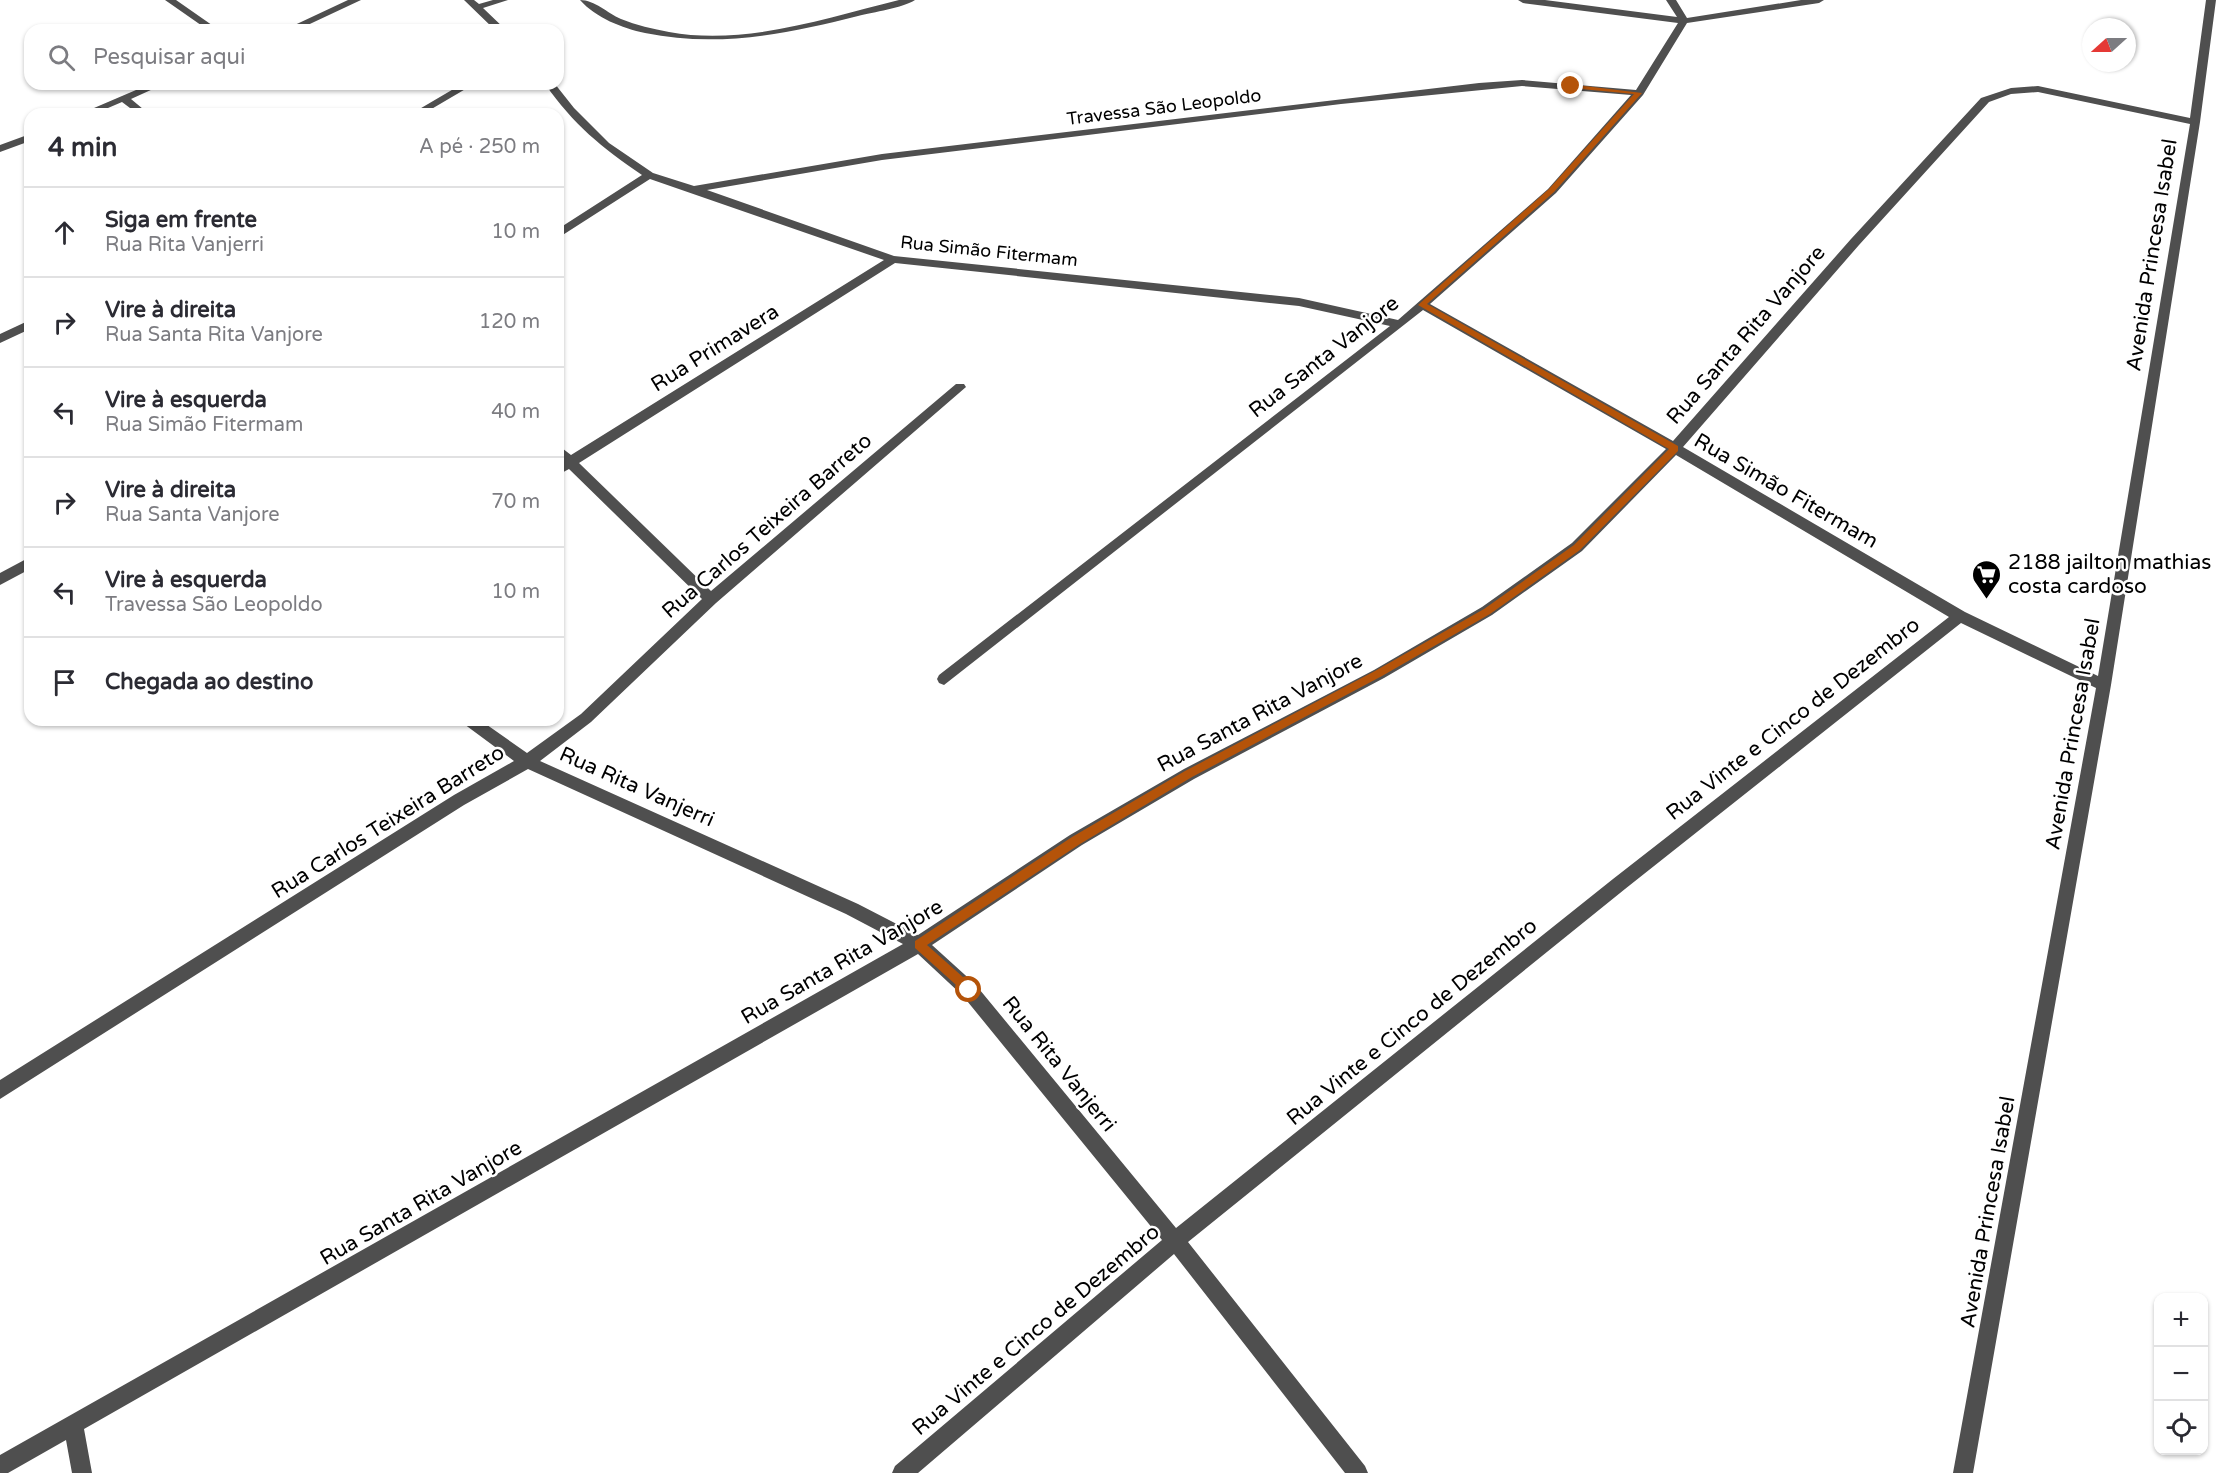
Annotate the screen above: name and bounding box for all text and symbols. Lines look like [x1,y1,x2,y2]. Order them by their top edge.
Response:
north arrow [2082,18,2136,72]
search box [24,24,564,90]
icon: search [45,41,78,74]
text: Pesquisar aqui [93,44,245,70]
route end [1557,72,1583,98]
street label: Travessa São Leopoldo [1065,84,1263,130]
text: 4 min [48,132,117,163]
text: A pé · 250 m [419,135,540,159]
street label: Avenida Princesa Isabel [2121,137,2183,373]
text: Siga em frente [105,207,257,233]
icon: ahead [48,216,81,249]
text: 10 m [491,220,540,244]
street label: Rua Simão Fitermam [899,231,1079,271]
text: Rua Rita Vanjerri [105,233,264,257]
street label: Rua Santa Rita Vanjore [1662,240,1831,430]
street label: Rua Santa Vanjore [1244,291,1404,423]
text: Vire à direita [105,297,236,323]
street label: Rua Primavera [647,299,783,397]
icon: right [48,306,81,339]
text: 120 m [479,310,540,334]
text: Rua Santa Rita Vanjore [105,323,323,347]
text: Vire à esquerda [105,387,267,413]
icon: left [48,396,81,429]
text: 40 m [491,400,540,424]
text: Rua Simão Fitermam [105,413,303,437]
street label: Rua Carlos Teixeira Barreto [657,428,877,624]
street label: Rua Simão Fitermam [1690,428,1882,554]
text: Vire à direita [105,477,236,503]
icon: right [48,486,81,519]
text: 70 m [491,490,540,514]
text: Rua Santa Vanjore [105,503,280,527]
place label: 2188 jailton mathias costa cardoso [2008,550,2211,599]
supermarket icon: 2188 jailton mathias costa cardoso [1971,558,2003,600]
text: Vire à esquerda [105,567,267,593]
icon: left [48,576,81,609]
text: 10 m [491,580,540,604]
text: Travessa São Leopoldo [105,593,323,617]
street label: Rua Vinte e Cinco de Dezembro [1661,612,1925,826]
street label: Avenida Princesa Isabel [2040,616,2106,852]
street label: Rua Santa Rita Vanjore [1153,648,1367,778]
icon: arrive [48,666,81,699]
text: Chegada ao destino [105,669,313,695]
street label: Rua Carlos Teixeira Barreto [267,740,509,904]
street label: Rua Rita Vanjerri [556,742,718,832]
street label: Rua Santa Rita Vanjore [737,894,947,1030]
street label: Rua Vinte e Cinco de Dezembro [1282,913,1542,1131]
route start [955,976,981,1002]
street label: Rua Rita Vanjerri [997,991,1121,1137]
street label: Avenida Princesa Isabel [1955,1094,2021,1330]
street label: Rua Santa Rita Vanjore [316,1135,526,1271]
street label: Rua Vinte e Cinco de Dezembro [907,1219,1165,1441]
map controls [2154,1293,2208,1455]
button: + [2154,1293,2208,1347]
button: − [2154,1347,2208,1401]
button: locate [2154,1401,2208,1455]

